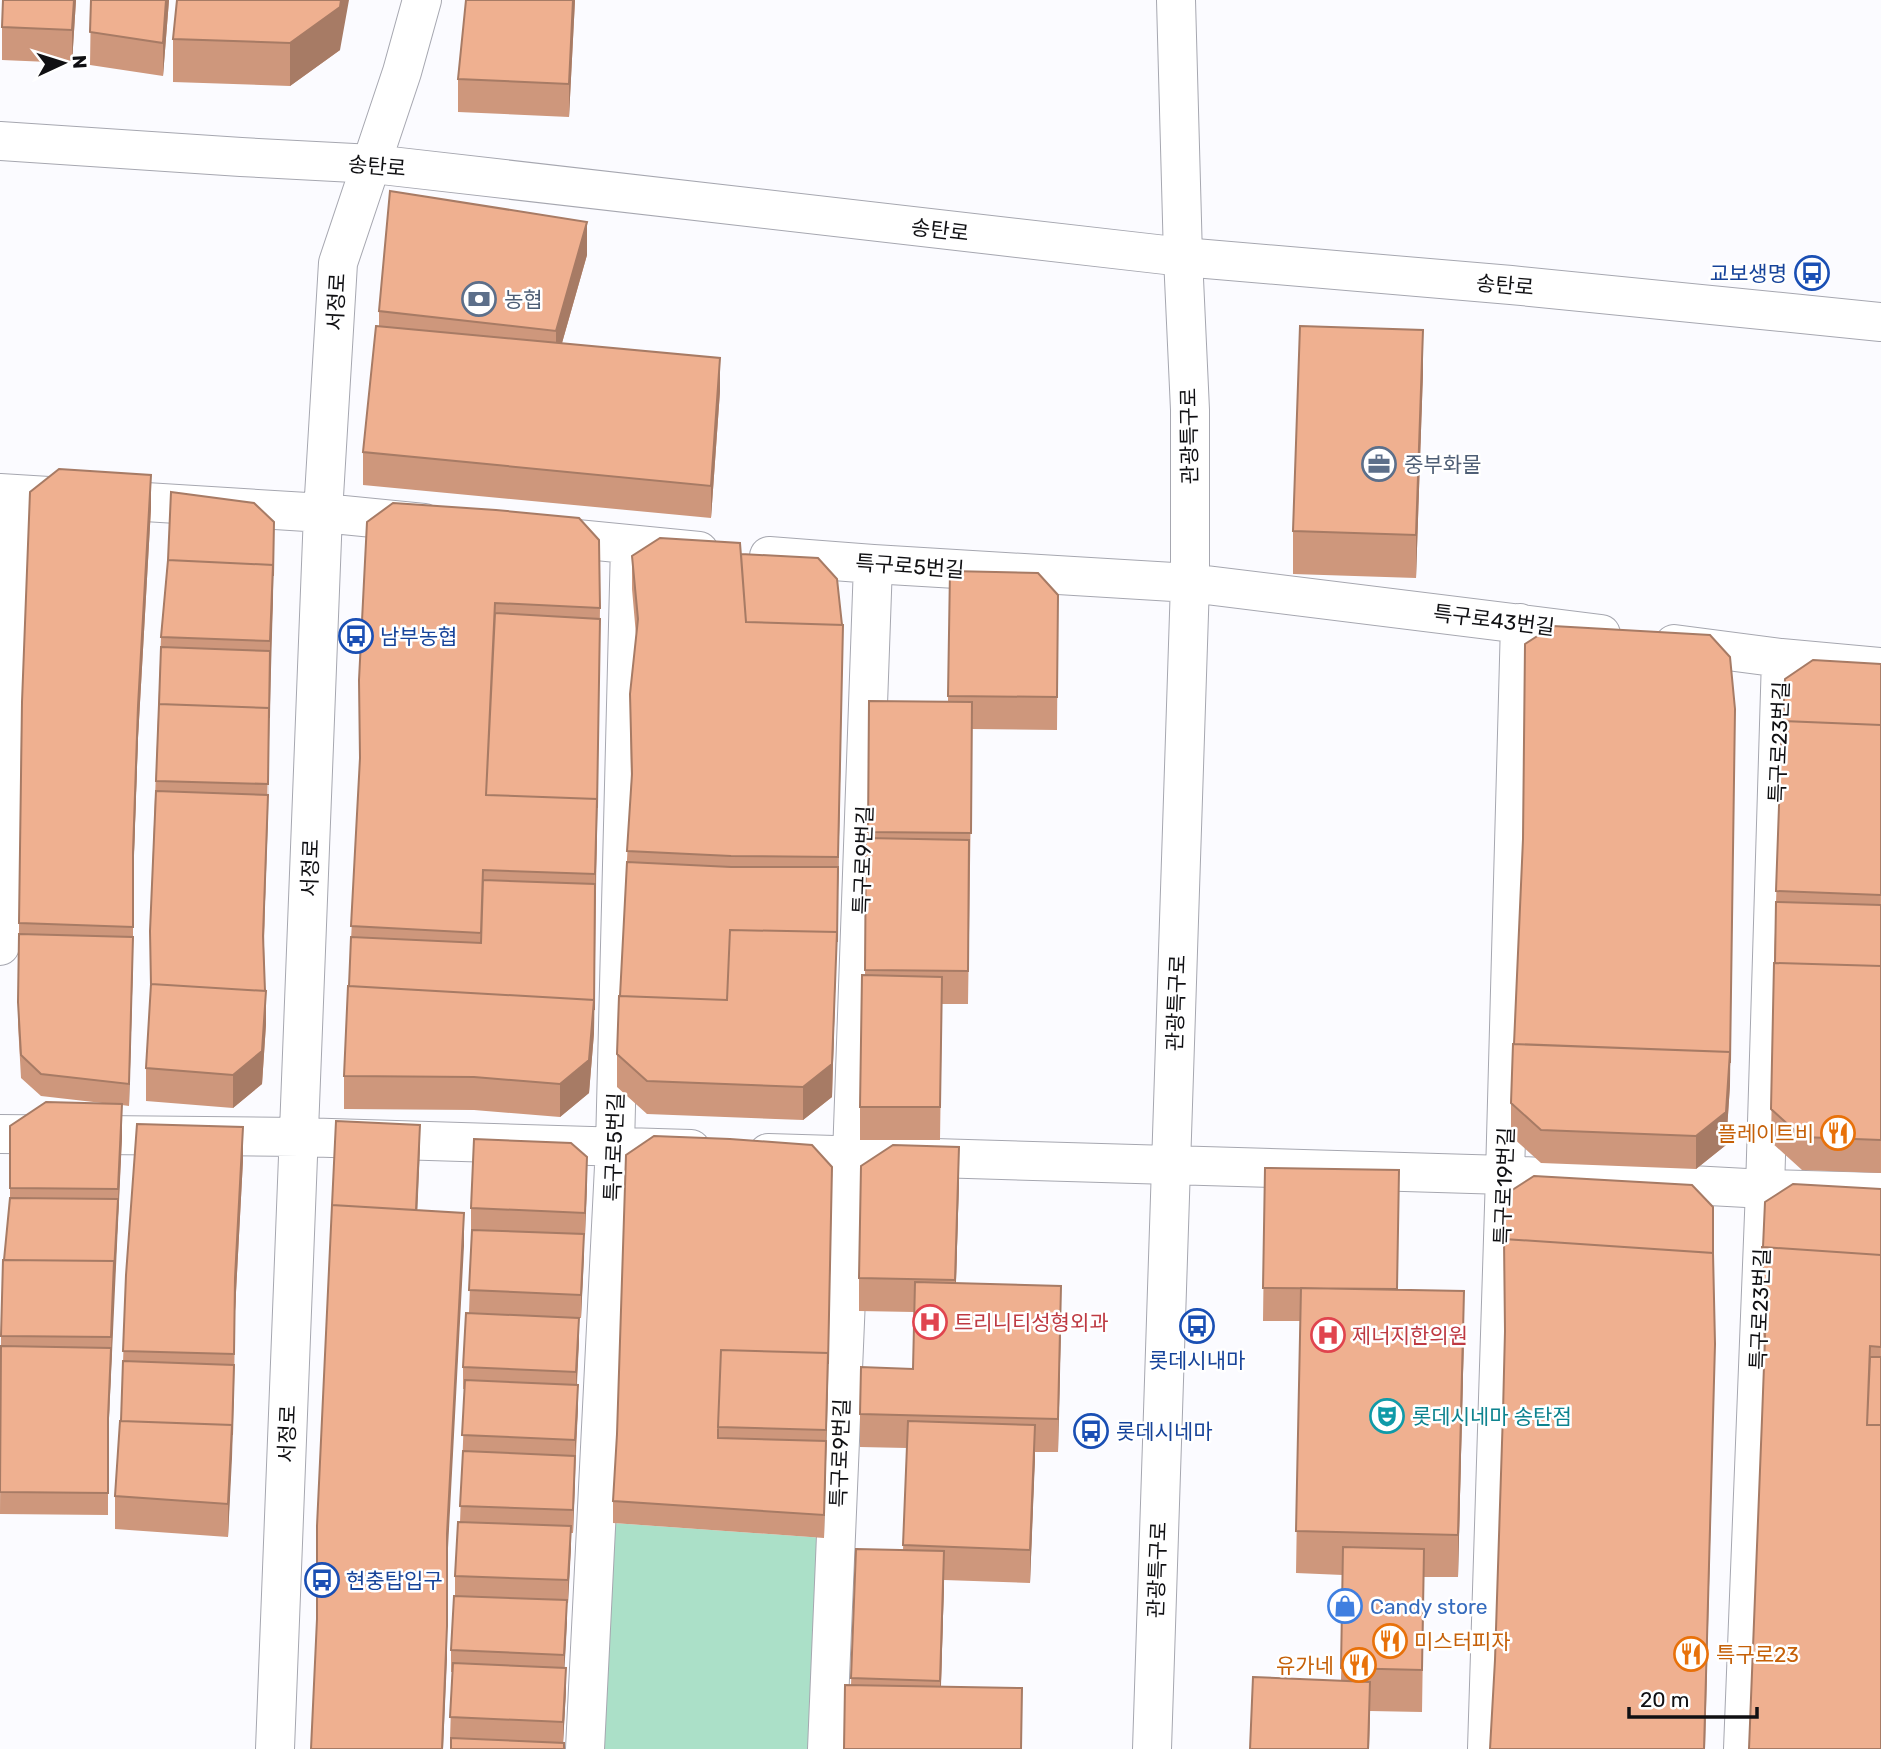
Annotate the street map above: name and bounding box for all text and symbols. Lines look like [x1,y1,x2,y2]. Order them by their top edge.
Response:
north arrow [28,28,98,98]
text: N [68,54,91,69]
street label: 송탄로 [347,151,407,181]
street label: 송탄로 [910,214,970,246]
bus stop icon: 교보생명 [1793,254,1831,292]
place label: 교보생명 [1710,261,1787,286]
street label: 송탄로 [1475,270,1535,300]
street label: 서정로 [322,272,350,332]
bank icon: 농협 [460,280,498,318]
place label: 농협 [504,287,543,312]
street label: 관광특구로 [1176,387,1202,485]
office icon: 중부화물 [1360,445,1398,483]
place label: 중부화물 [1404,452,1481,477]
street label: 특구로5번길 [855,550,965,582]
street label: 특구로43번길 [1432,600,1556,640]
bus stop icon: 남부농협 [337,617,375,655]
place label: 남부농협 [380,624,457,649]
street label: 특구로23번길 [1764,681,1794,803]
street label: 특구로9번길 [849,805,877,915]
street label: 서정로 [296,839,324,897]
street label: 관광특구로 [1162,954,1190,1052]
street label: 특구로5번길 [600,1092,628,1202]
restaurant icon: 플레이트비 [1819,1114,1857,1152]
place label: 플레이트비 [1717,1121,1814,1146]
street label: 특구로19번길 [1489,1127,1519,1245]
street label: 특구로23번길 [1745,1248,1775,1370]
hospital icon: 트리니티성형외과 [911,1303,949,1341]
bus stop icon: 롯데시내마 [1178,1307,1216,1345]
place label: 트리니티성형외과 [954,1310,1109,1335]
hospital icon: 제너지한의원 [1309,1316,1347,1354]
place label: 제너지한의원 [1352,1323,1468,1348]
place label: 롯데시내마 [1149,1348,1245,1373]
theatre icon: 롯데시네마 송탄점 [1368,1397,1406,1435]
street label: 특구로9번길 [826,1398,854,1508]
place label: 롯데시네마 송탄점 [1412,1404,1572,1429]
street label: 서정로 [273,1405,301,1463]
bus stop icon: 롯데시네마 [1072,1412,1110,1450]
place label: 롯데시네마 [1116,1419,1213,1444]
street label: 관광특구로 [1143,1521,1171,1619]
bus stop icon: 현충탑입구 [303,1561,341,1599]
place label: 현충탑입구 [346,1568,443,1593]
shop icon: Candy store [1326,1587,1364,1625]
place label: Candy store [1370,1594,1487,1619]
restaurant icon: 미스터피자 [1371,1622,1409,1660]
place label: 미스터피자 [1414,1629,1511,1654]
restaurant icon: 특구로23 [1672,1635,1710,1673]
place label: 특구로23 [1716,1642,1799,1667]
restaurant icon: 유가네 [1340,1646,1378,1684]
place label: 유가네 [1276,1653,1334,1678]
scale bar [1629,1676,1757,1720]
text: 20 m [1640,1687,1689,1712]

